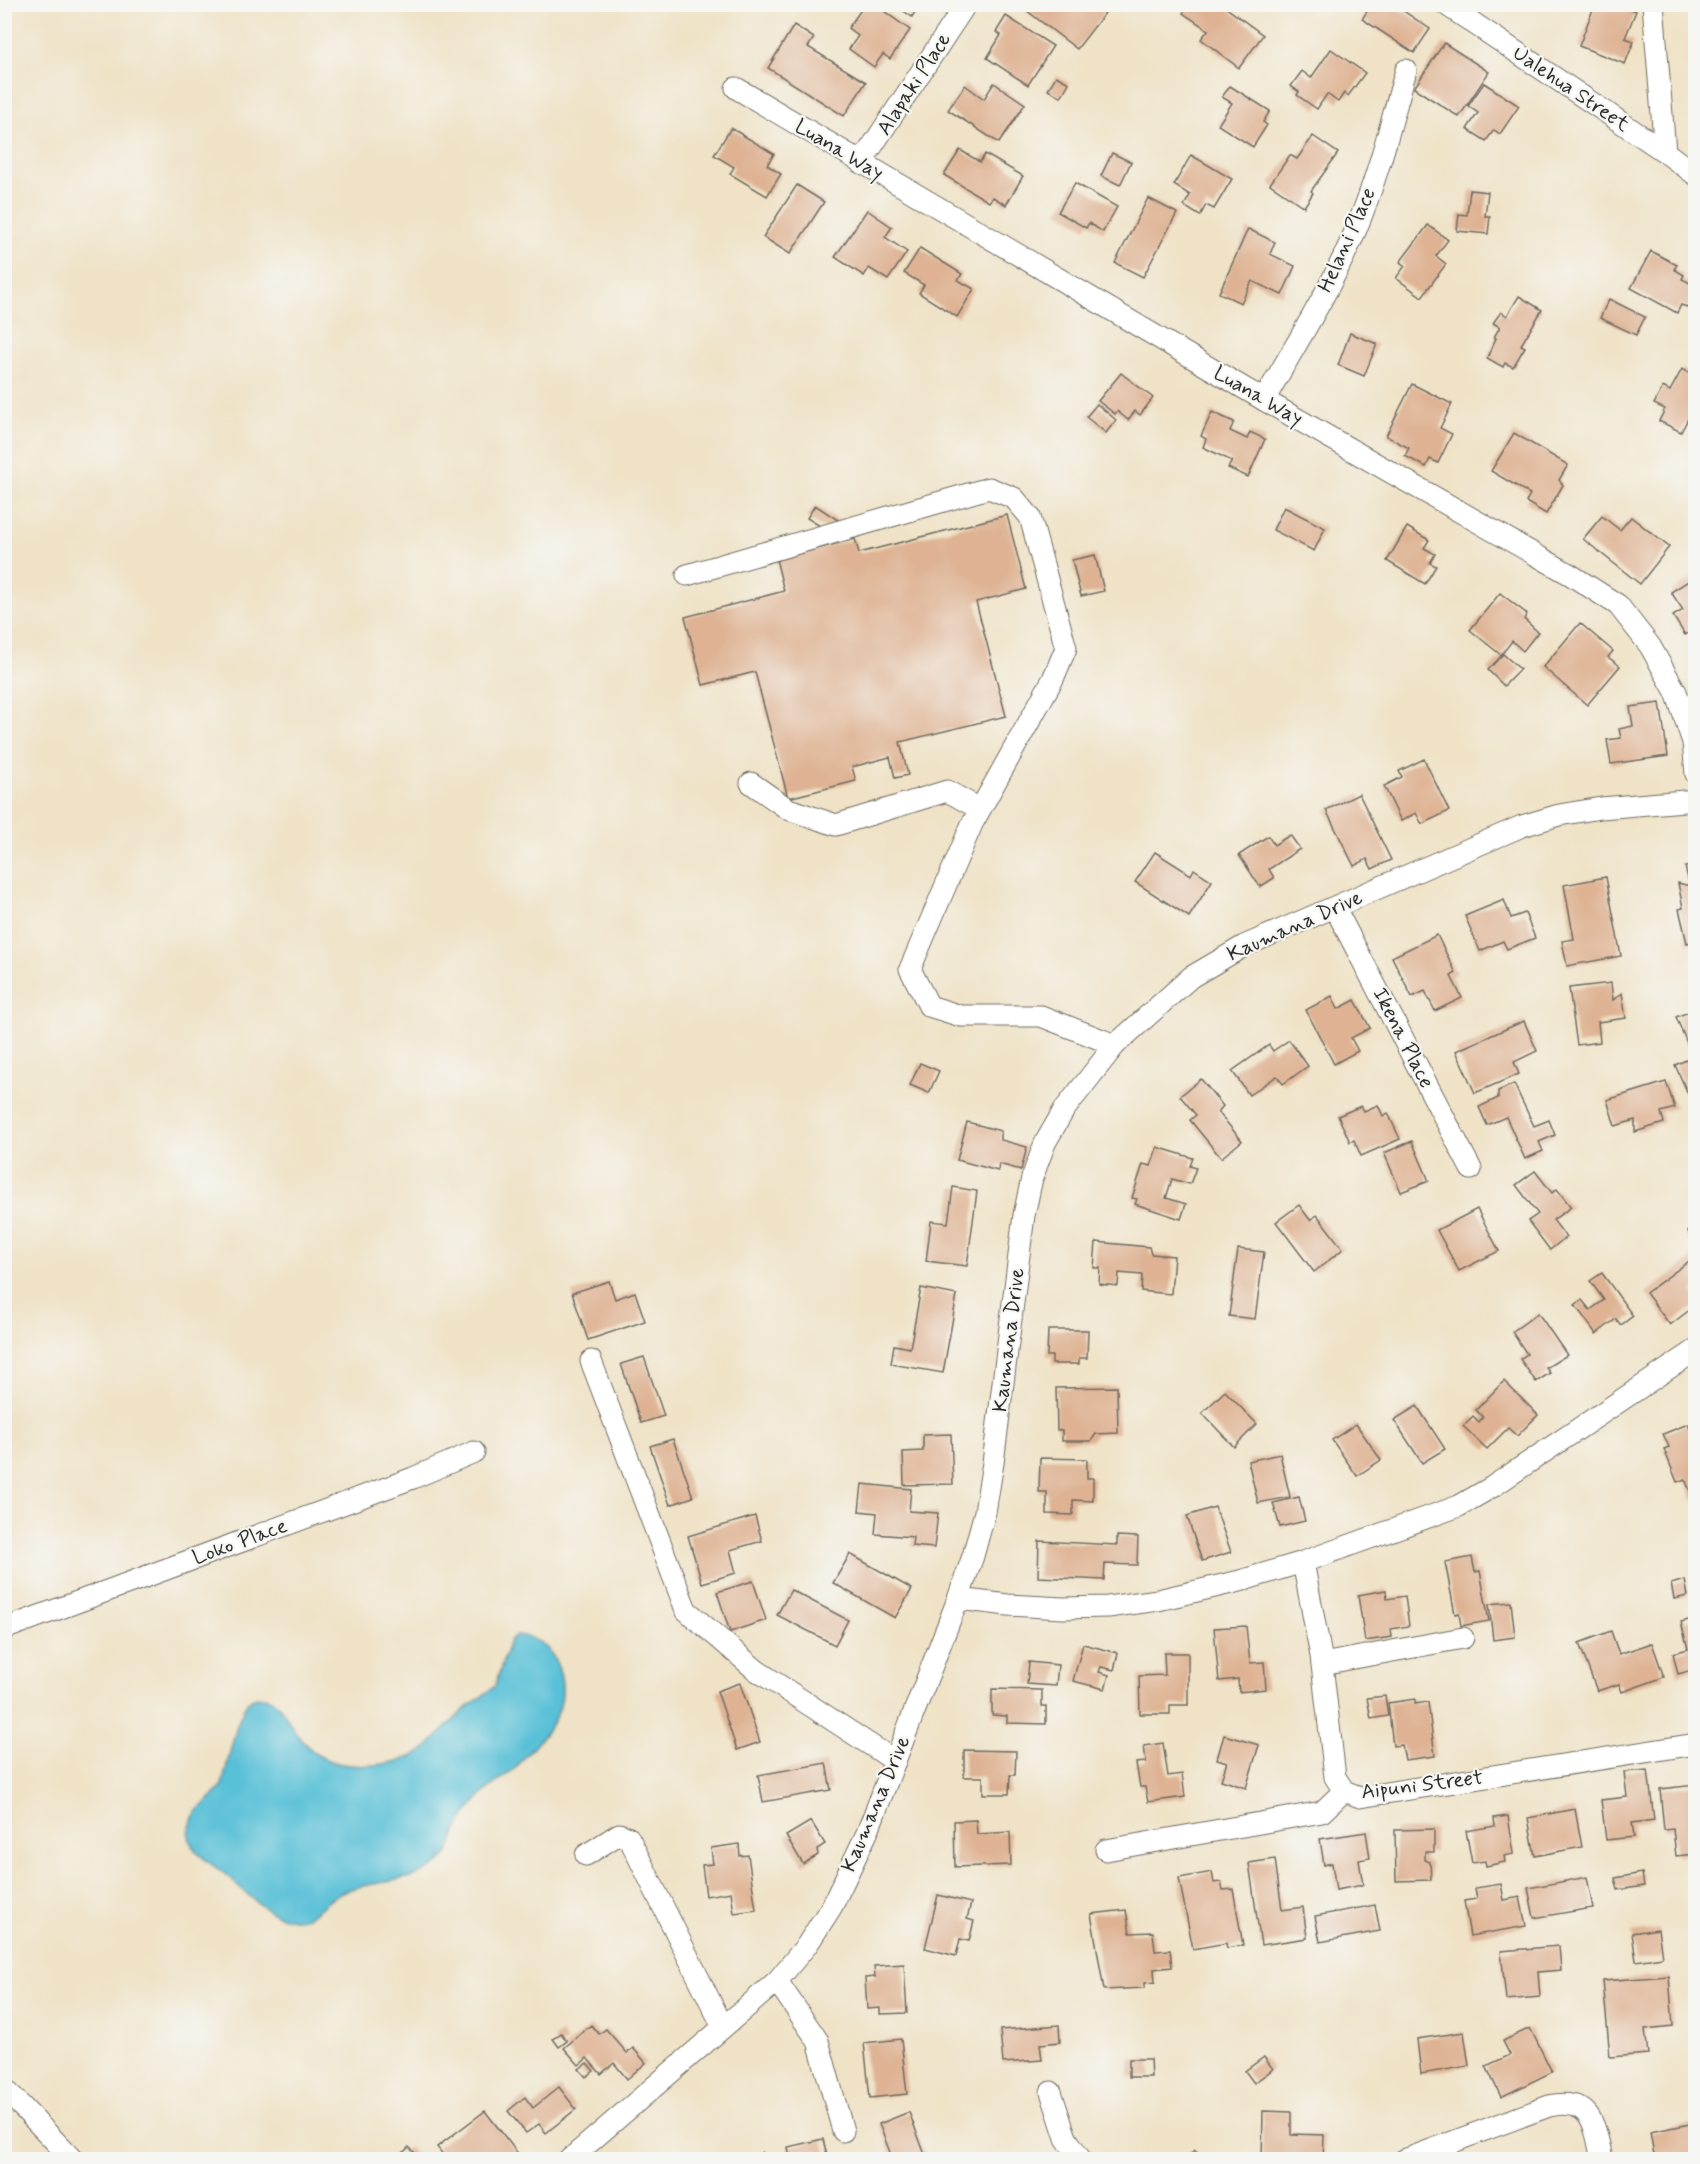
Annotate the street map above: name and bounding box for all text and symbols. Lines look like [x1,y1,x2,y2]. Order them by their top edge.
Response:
street label: Alapaki Place [870,27,958,141]
street label: Ualehua Street [1507,40,1636,139]
street label: Luana Way [789,113,889,187]
street label: Helani Place [1311,183,1383,297]
street label: Luana Way [1208,359,1308,433]
street label: Kaumana Drive [1223,884,1367,968]
street label: Ikena Place [1366,983,1440,1093]
street label: Kaumana Drive [986,1266,1032,1414]
street label: Loko Place [189,1512,291,1572]
street label: Kaumana Drive [835,1732,917,1876]
street label: Aipuni Street [1360,1764,1485,1806]

